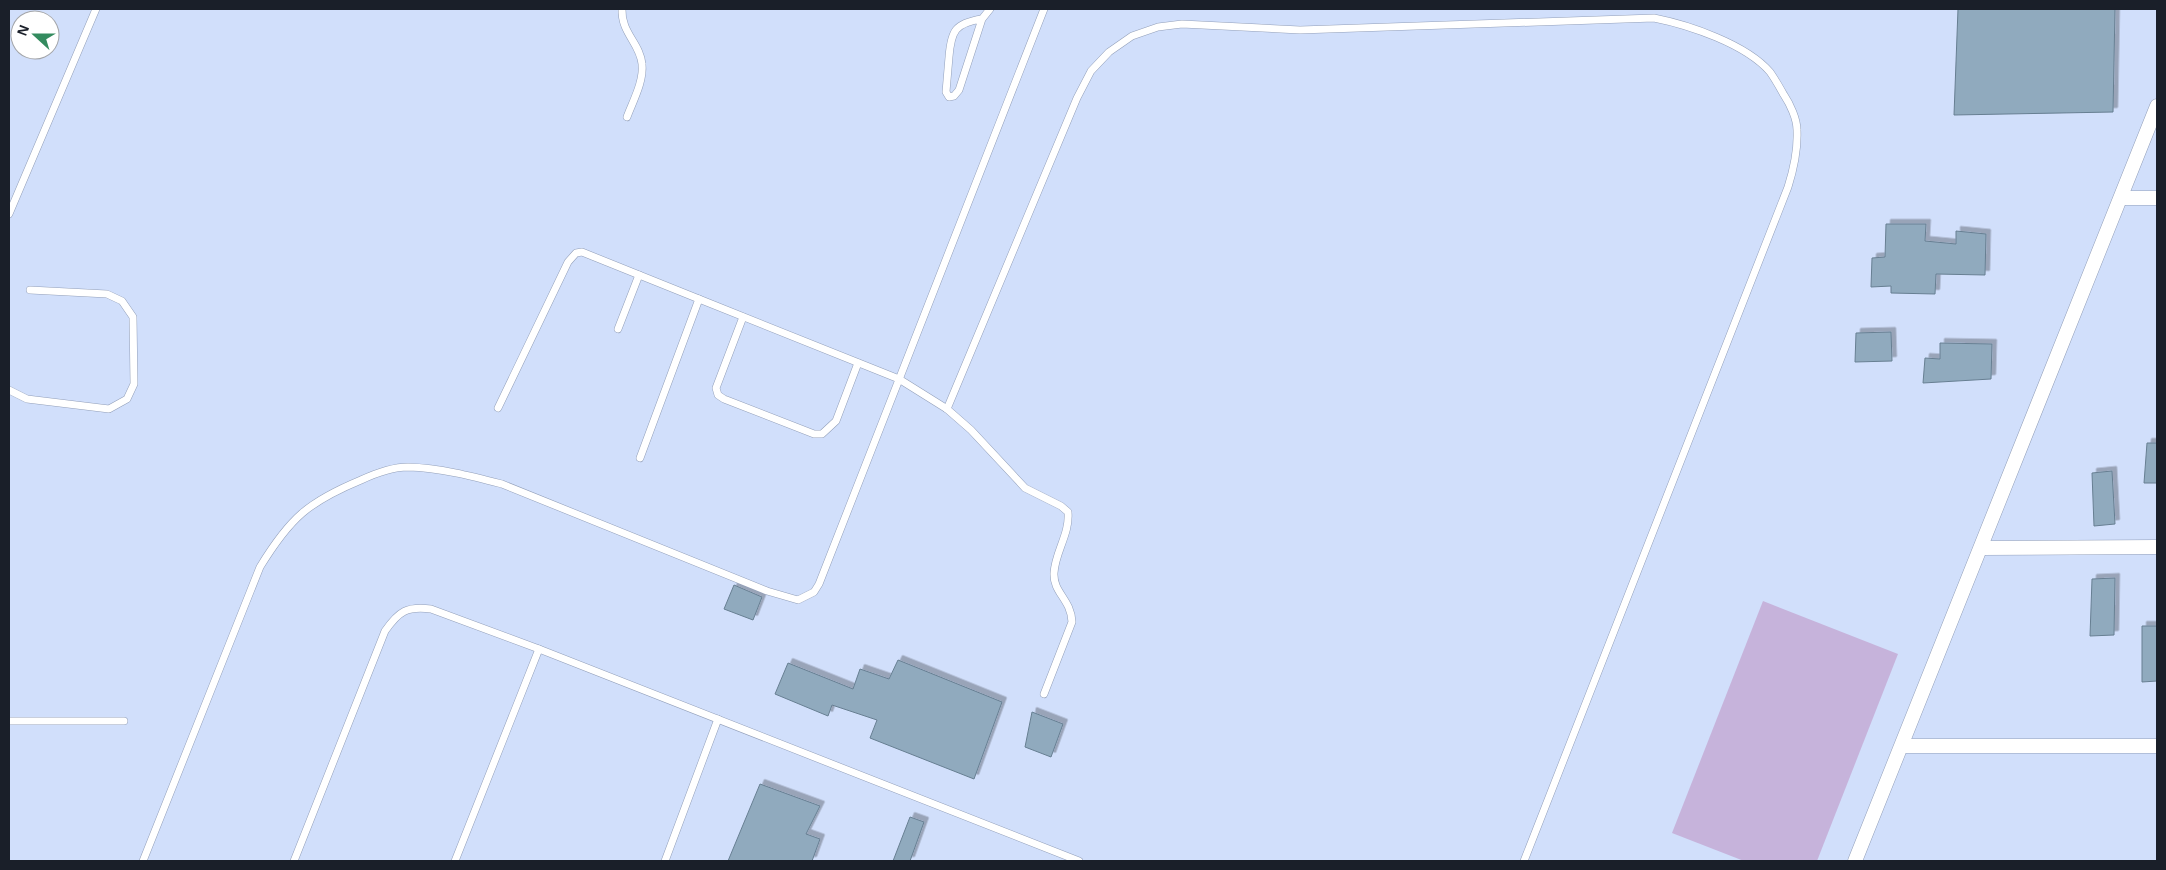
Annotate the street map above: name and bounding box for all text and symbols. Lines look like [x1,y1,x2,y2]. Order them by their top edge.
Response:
north arrow [10,10,60,60]
text: N [14,23,32,38]

